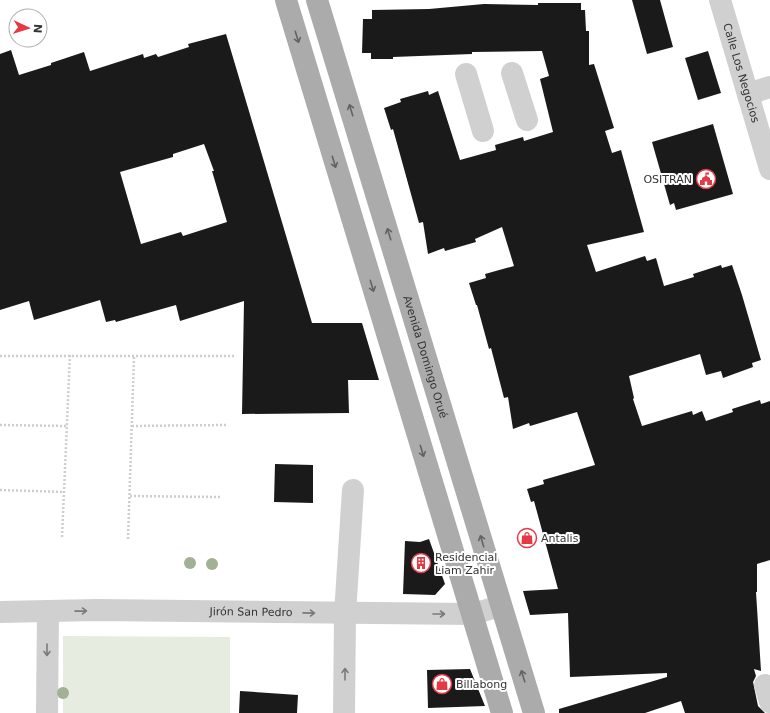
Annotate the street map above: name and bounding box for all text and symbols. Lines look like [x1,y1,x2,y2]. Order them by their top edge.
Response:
north arrow [8,8,48,48]
street label: Calle Los Negocios [720,22,762,125]
text: N [31,24,44,34]
one-way arrow [294,31,301,44]
one-way arrow [347,104,354,117]
one-way arrow [331,155,338,168]
public building icon: OSITRAN [695,168,717,190]
place label: OSITRAN [643,173,692,186]
one-way arrow [385,228,392,241]
one-way arrow [369,279,376,292]
street label: Avenida Domingo Orué [400,294,450,420]
one-way arrow [419,444,426,457]
shop icon: Antalis [516,527,538,549]
place label: Antalis [541,532,579,545]
one-way arrow [478,535,485,548]
place label: Residencial Liam Zahir [435,551,497,577]
building icon: Residencial Liam Zahir [410,552,432,574]
street label: Jirón San Pedro [208,605,293,619]
one-way arrow [74,607,87,614]
one-way arrow [302,609,315,617]
one-way arrow [432,610,445,618]
one-way arrow [43,643,51,656]
one-way arrow [341,668,349,681]
one-way arrow [519,669,526,682]
shop icon: Billabong [431,673,453,695]
place label: Billabong [456,678,507,691]

